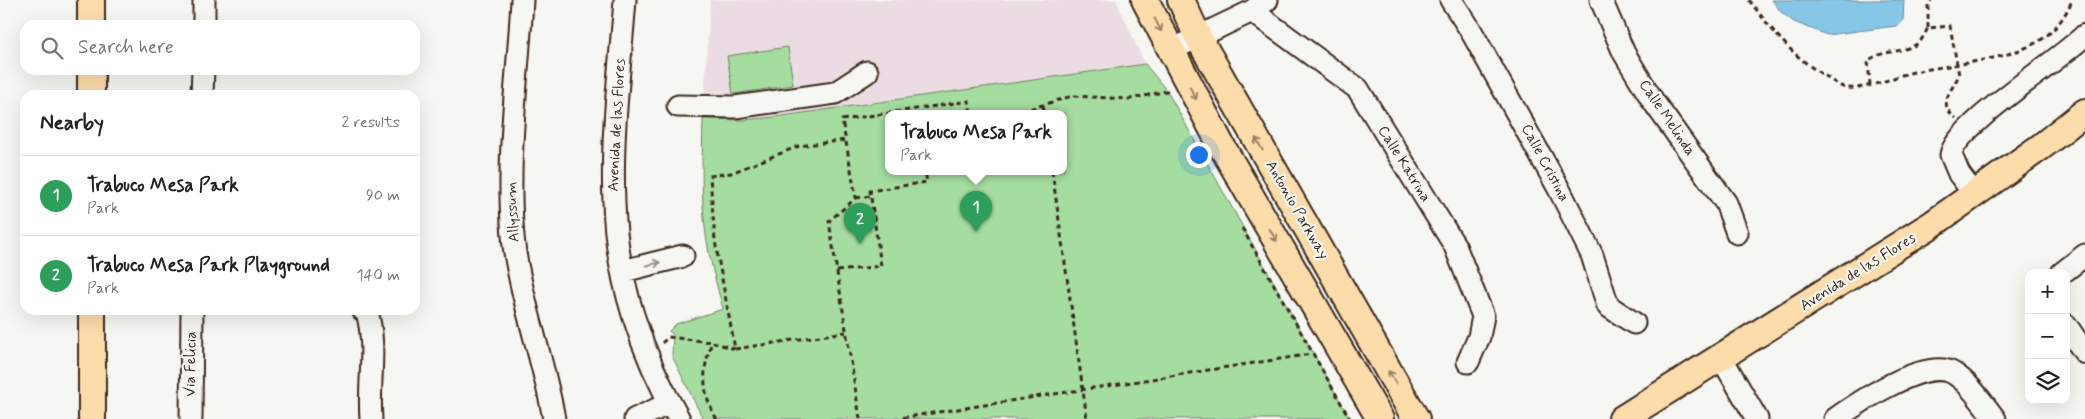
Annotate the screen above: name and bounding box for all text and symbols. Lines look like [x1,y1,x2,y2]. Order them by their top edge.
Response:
one-way arrow [1154,17,1163,32]
search box [20,20,420,75]
icon: search [38,34,66,62]
text: Search here [78,35,174,60]
street label: Avenida de las Flores [604,58,630,192]
street label: Calle Melinda [1634,76,1700,160]
one-way arrow [1189,85,1198,100]
text: Nearby [40,109,104,137]
popup [885,110,1067,175]
text: 2 results [342,112,400,133]
text: Trabuco Mesa Park [900,120,1052,145]
street label: Calle Cristina [1516,121,1574,205]
street label: Calle Katrina [1373,122,1435,206]
one-way arrow [1254,138,1264,152]
your location [1186,142,1212,168]
text: Park [900,145,932,166]
street label: Antonio Parkway [1261,157,1334,263]
text: Trabuco Mesa Park [87,173,239,198]
street label: Allyssum [501,181,525,243]
text: 1 [52,185,60,206]
text: 90 m [366,185,400,206]
pin: 1 [960,191,992,232]
text: Park [87,198,119,219]
pin: 2 [844,203,876,244]
one-way arrow [1268,227,1278,241]
street label: Avenida de las Flores [1796,228,1920,316]
text: Trabuco Mesa Park Playground [87,253,330,278]
one-way arrow [645,259,661,269]
text: 2 [52,265,60,286]
text: 140 m [356,265,400,286]
map controls [2025,269,2070,404]
button: + [2025,269,2070,314]
text: Park [87,278,119,299]
button: − [2025,314,2070,359]
street label: Via Felicia [180,331,202,397]
button: layers [2025,359,2070,404]
one-way arrow [1387,370,1397,384]

